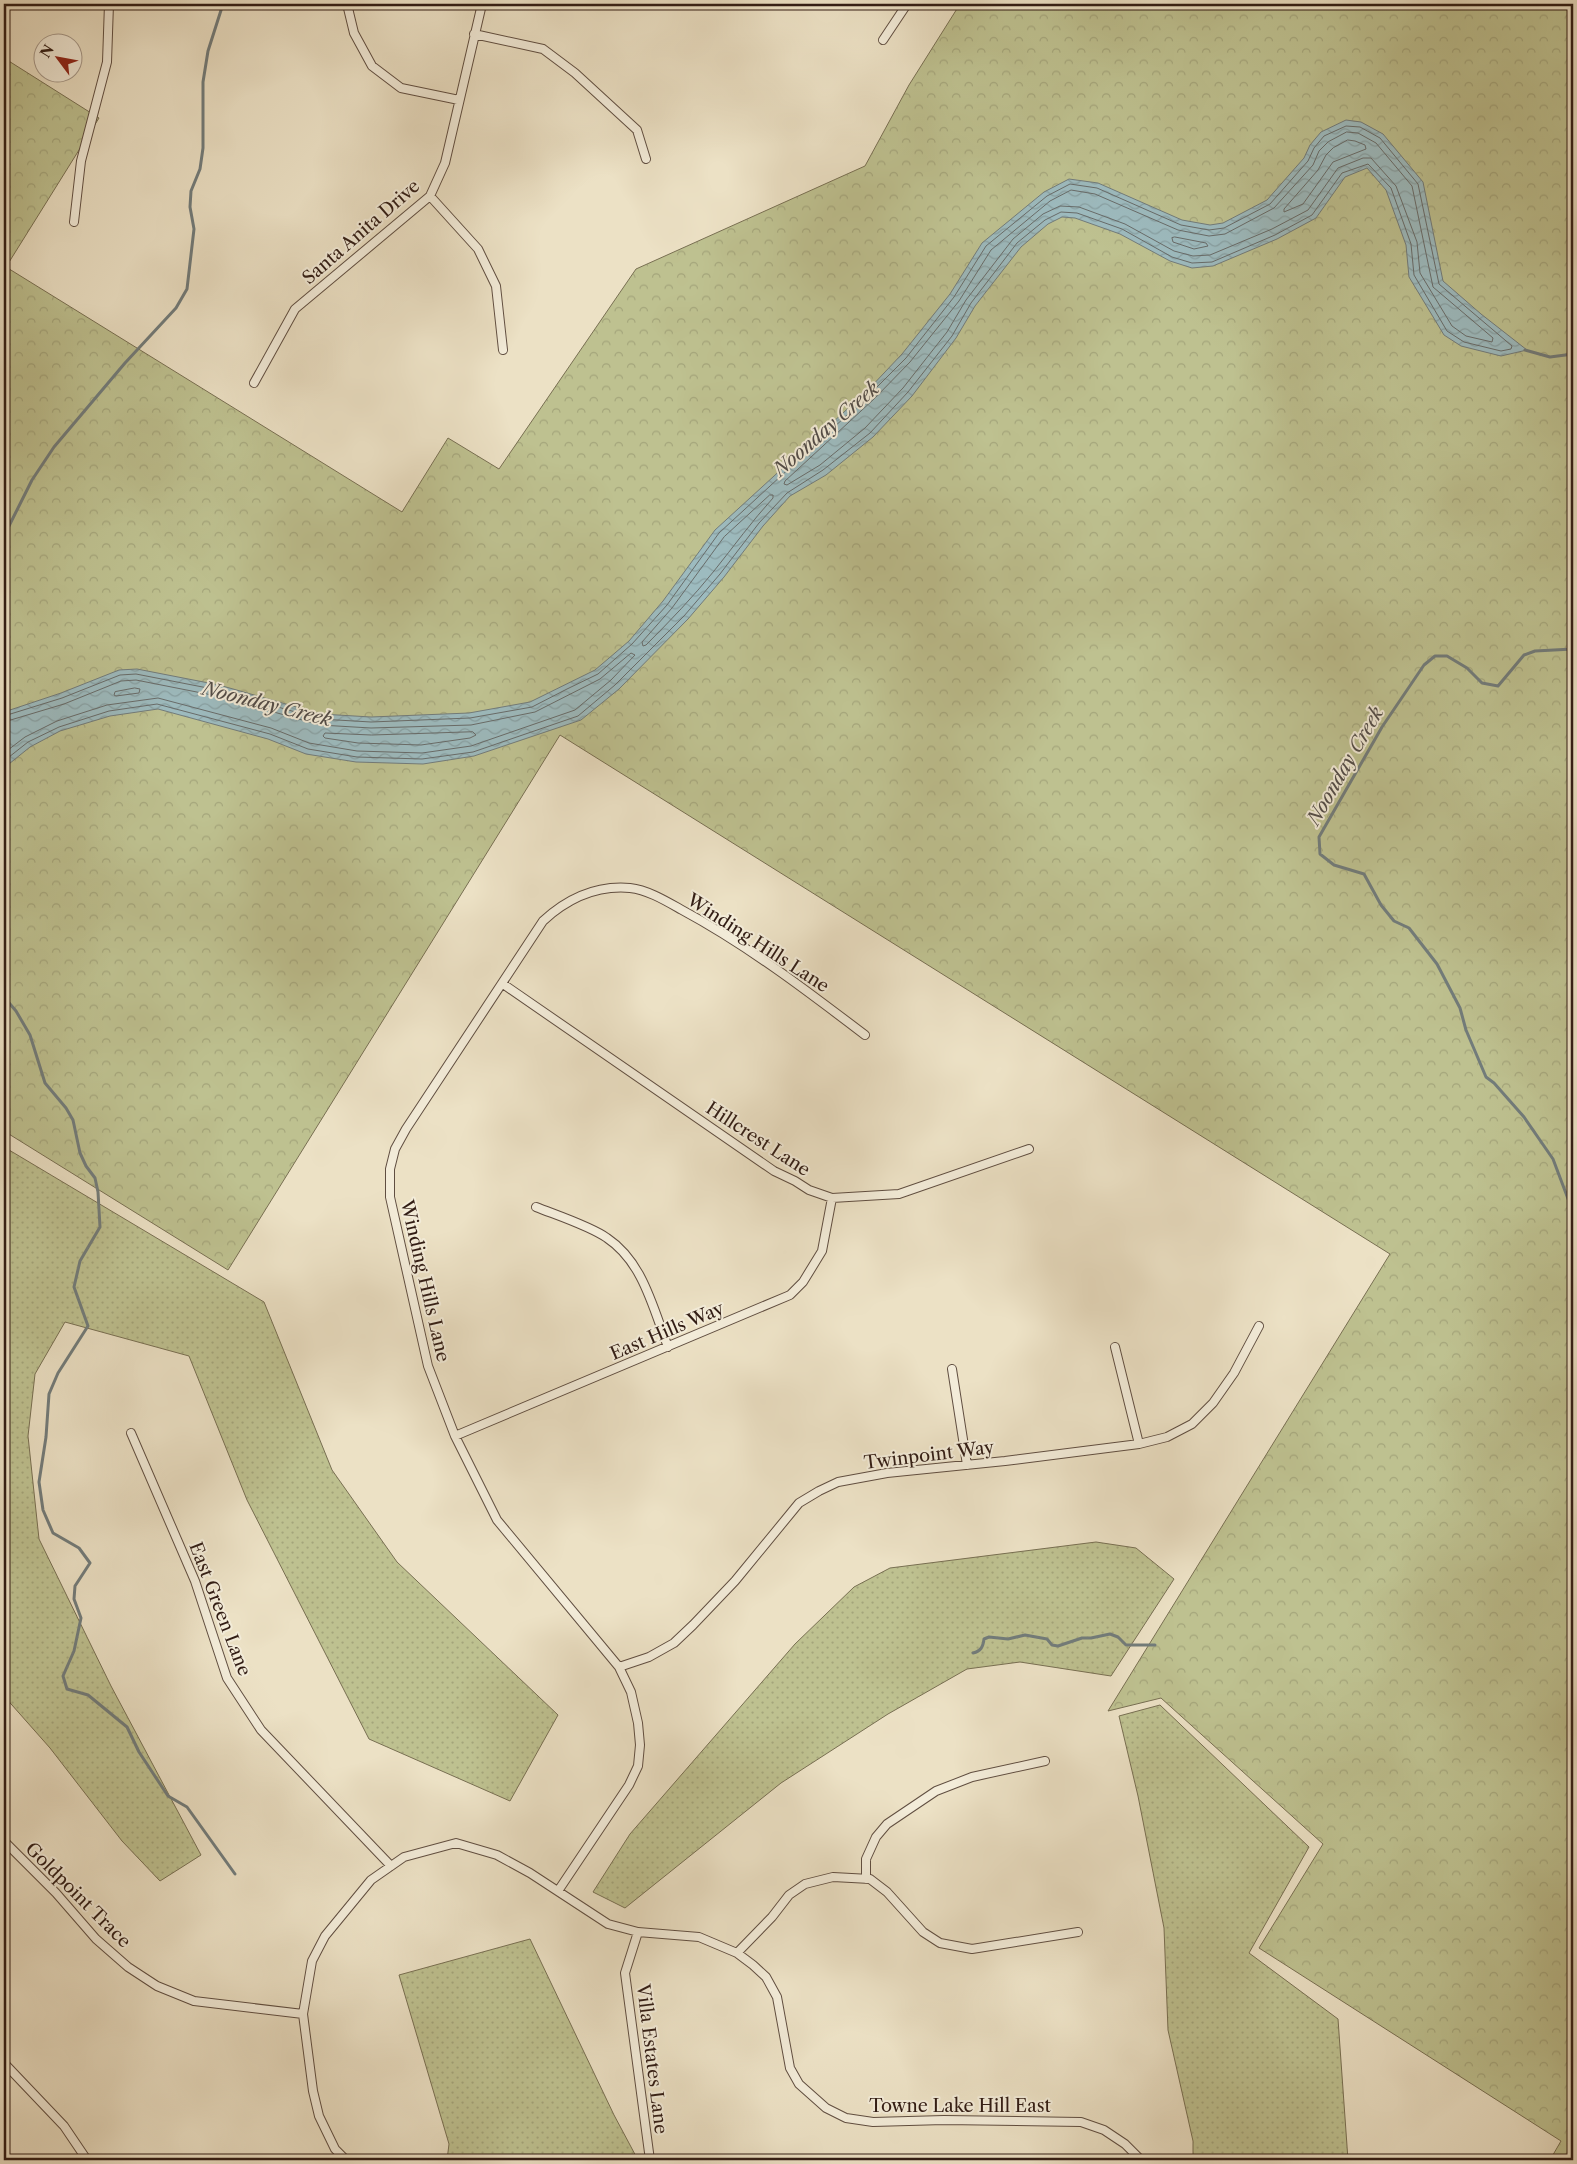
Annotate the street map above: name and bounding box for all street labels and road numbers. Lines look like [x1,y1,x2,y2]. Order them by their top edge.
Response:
street label: Santa Anita Drive [298,175,424,289]
street label: Winding Hills Lane [682,888,833,997]
street label: Hillcrest Lane [702,1097,814,1181]
street label: Winding Hills Lane [395,1197,454,1364]
street label: East Hills Way [607,1297,728,1365]
street label: Twinpoint Way [863,1436,996,1474]
street label: East Green Lane [184,1539,256,1679]
street label: Goldpoint Trace [21,1838,135,1952]
street label: Villa Estates Lane [632,1982,672,2135]
street label: Towne Lake Hill East [869,2095,1051,2117]

